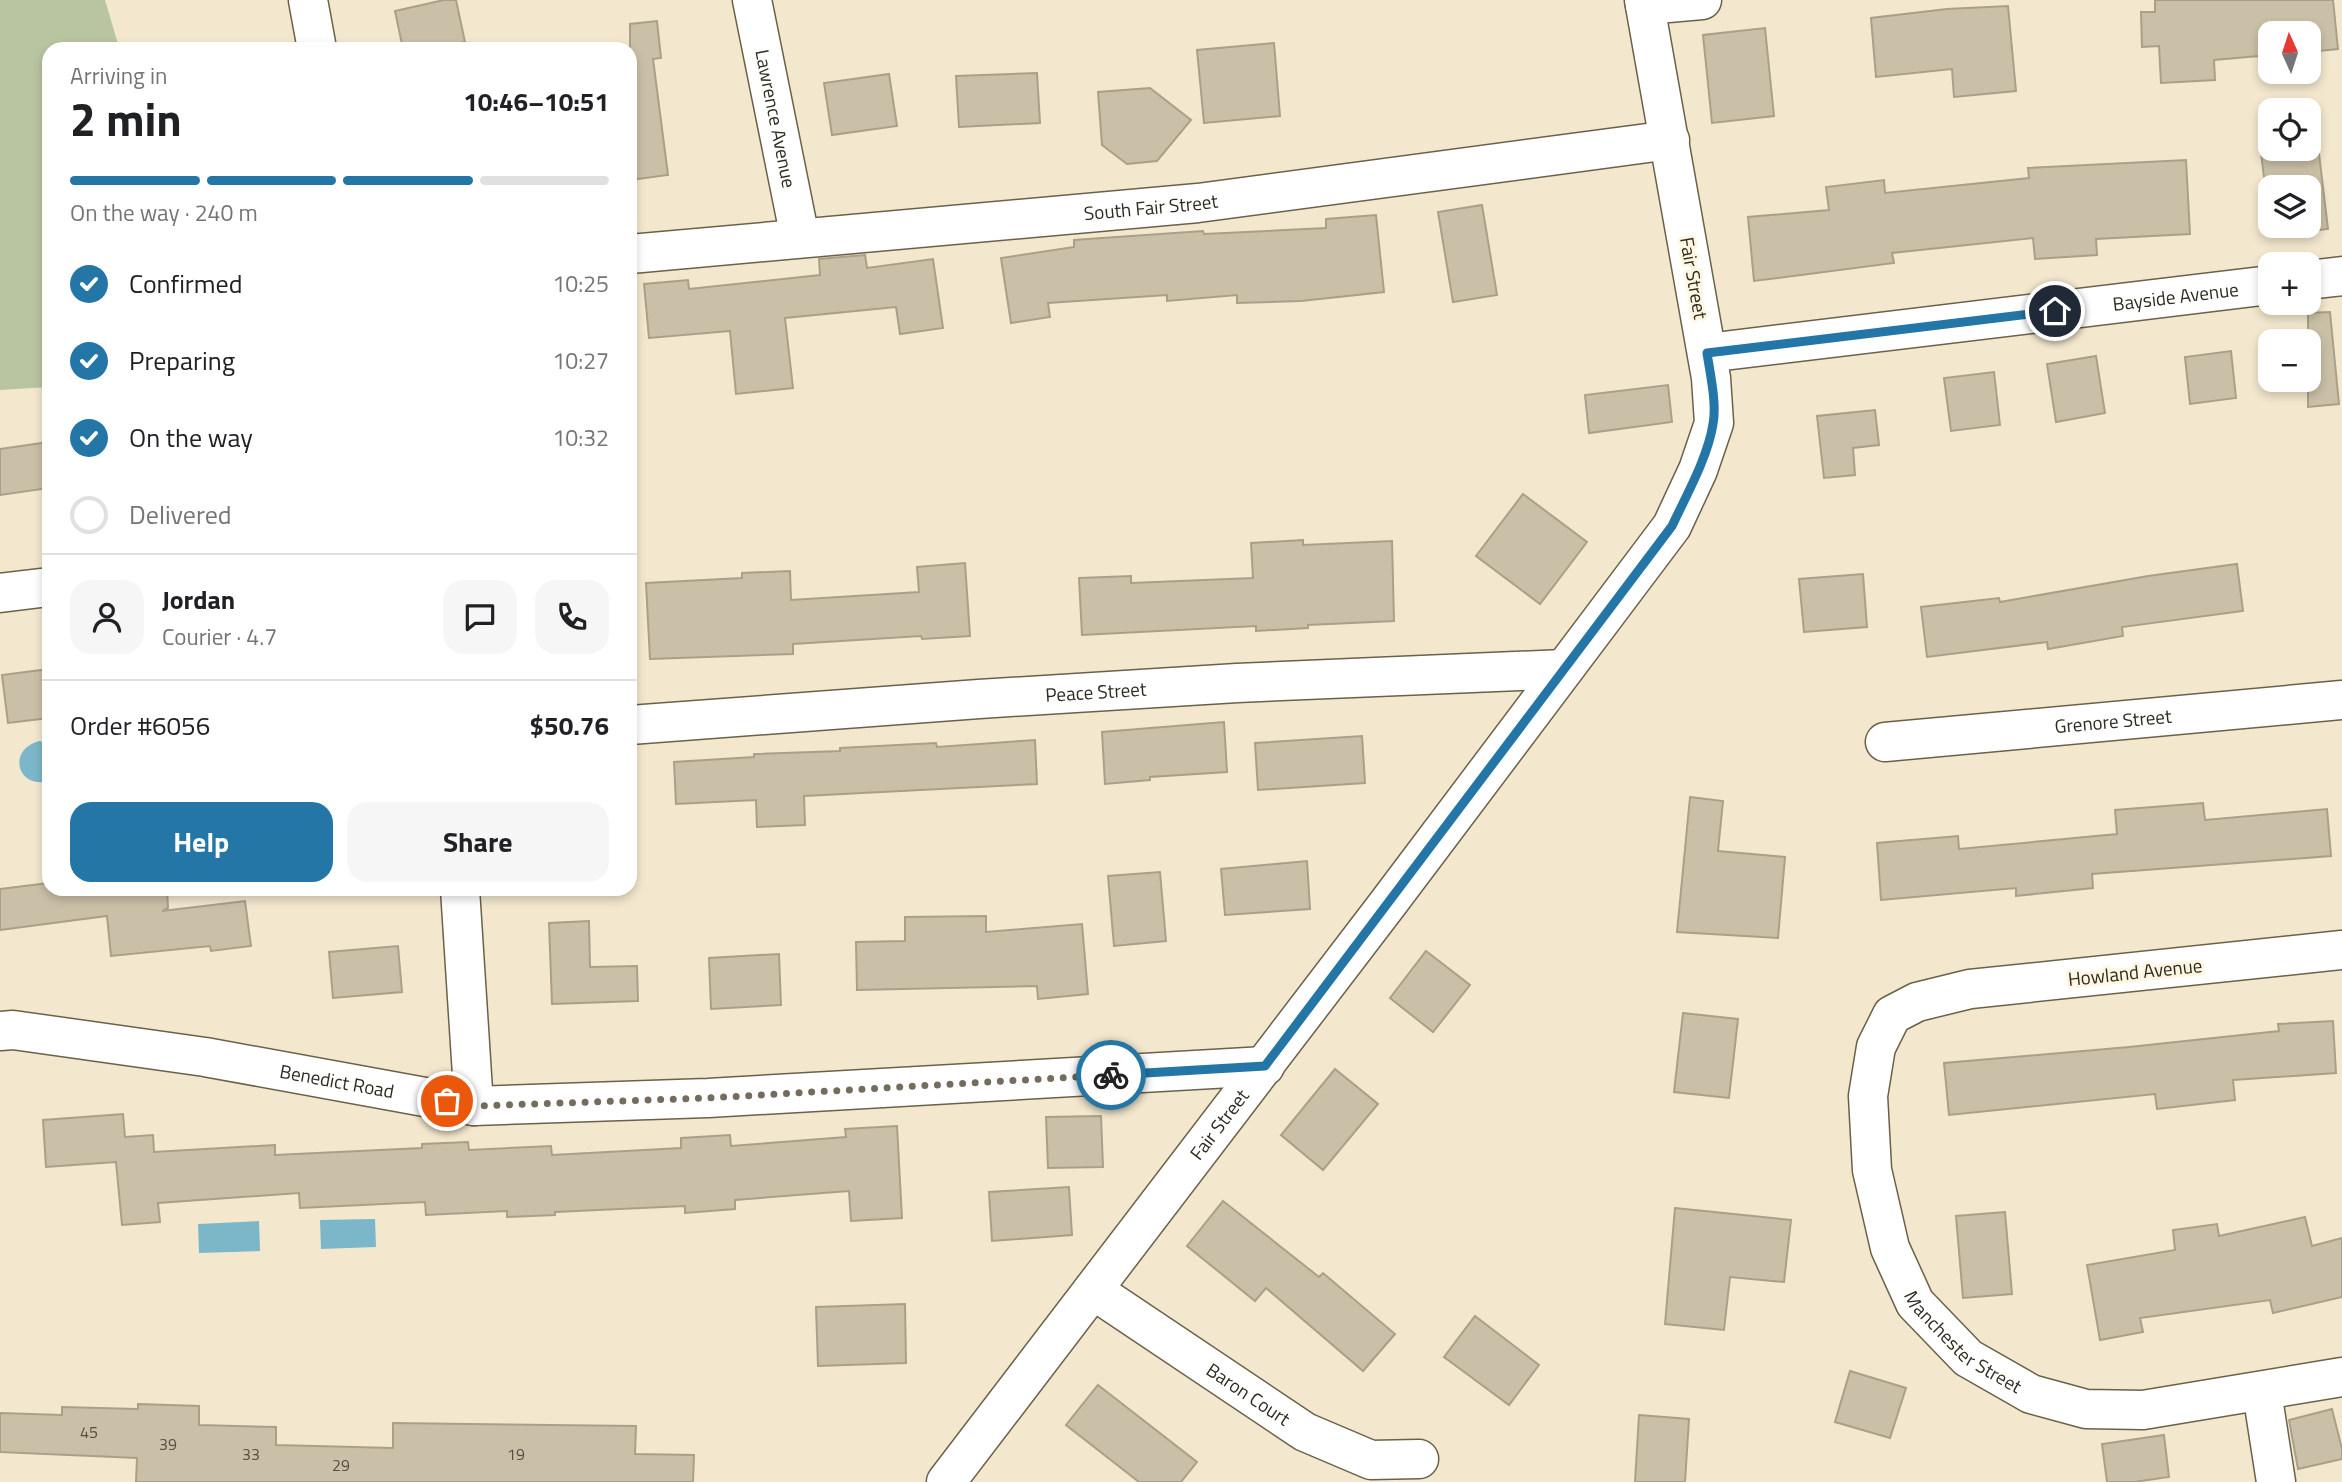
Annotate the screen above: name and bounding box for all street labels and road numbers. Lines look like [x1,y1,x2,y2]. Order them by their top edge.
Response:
street label: Lawrence Avenue [748,47,805,190]
street label: South Fair Street [1083,185,1220,227]
street label: Fair Street [1673,235,1716,322]
street label: Bayside Avenue [2111,274,2240,318]
street label: Peace Street [1044,674,1148,709]
street label: Grenore Street [2053,701,2173,740]
street label: Howland Avenue [2066,950,2204,993]
street label: Benedict Road [277,1056,397,1105]
street label: Fair Street [1182,1082,1256,1166]
street label: Manchester Street [1897,1286,2028,1400]
street label: Baron Court [1201,1355,1297,1432]

